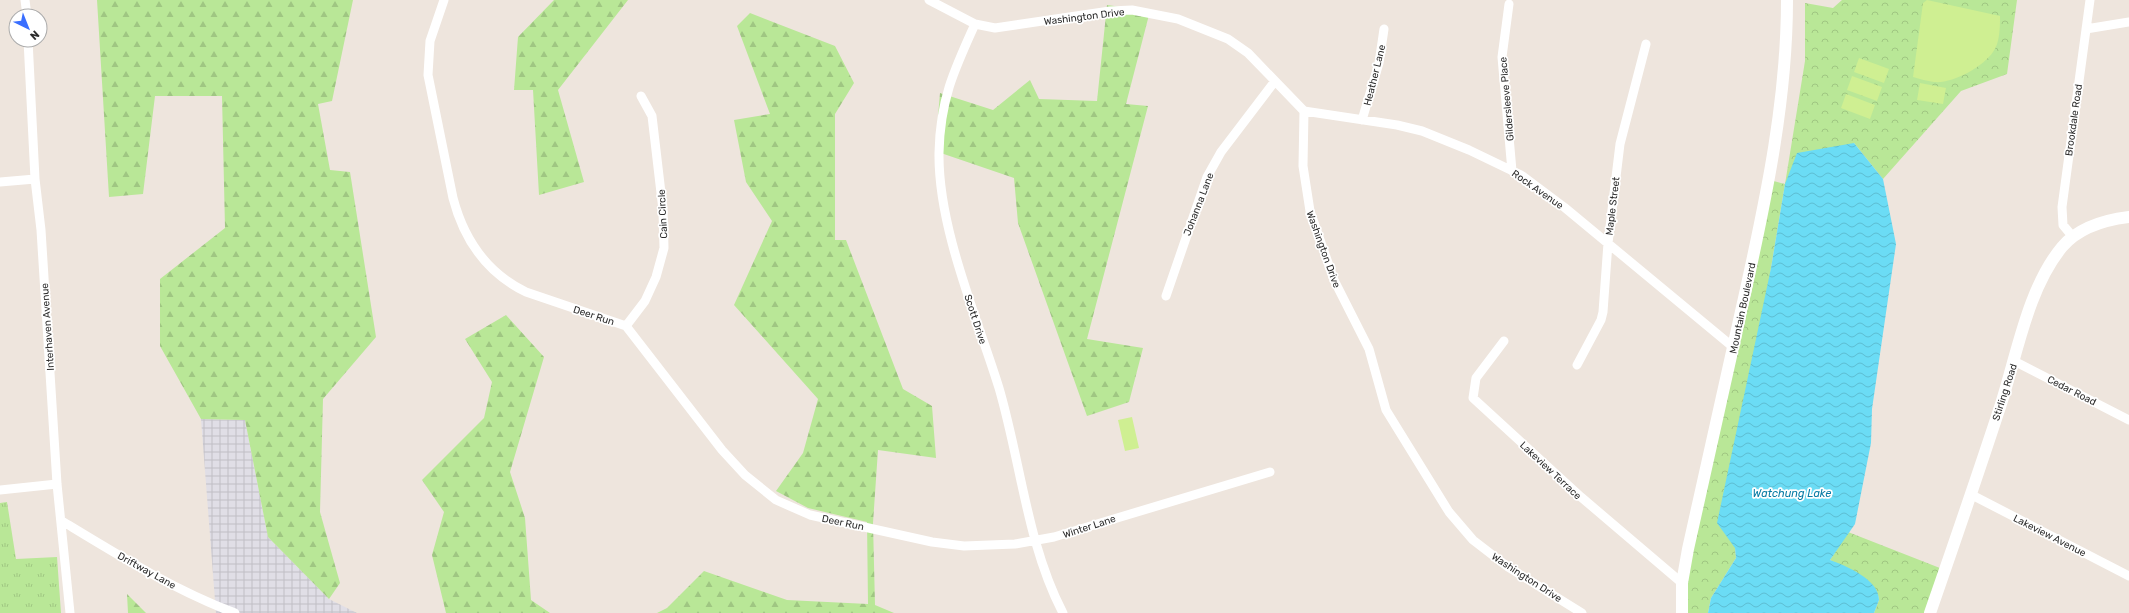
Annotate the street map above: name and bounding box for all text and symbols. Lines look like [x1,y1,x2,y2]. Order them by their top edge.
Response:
street label: Washington Drive [1043,6,1126,28]
north arrow [8,8,48,48]
text: N [27,27,42,42]
street label: Heather Lane [1362,43,1388,107]
street label: Gildersleeve Place [1497,56,1517,142]
street label: Brookdale Road [2063,83,2085,157]
street label: Rock Avenue [1509,168,1566,212]
street label: Johanna Lane [1181,171,1217,238]
street label: Maple Street [1603,176,1623,236]
street label: Cain Circle [656,189,670,239]
street label: Washington Drive [1304,209,1343,290]
street label: Mountain Boulevard [1727,262,1759,355]
street label: Interhaven Avenue [39,282,57,371]
street label: Scott Drive [961,293,989,346]
street label: Deer Run [572,304,616,328]
street label: Stirling Road [1990,362,2020,422]
street label: Cedar Road [2045,373,2098,408]
street label: Lakeview Terrace [1517,439,1584,502]
water label: Watchung Lake [1753,487,1831,500]
street label: Lakeview Avenue [2011,512,2088,560]
street label: Deer Run [821,513,865,533]
street label: Winter Lane [1061,513,1118,541]
street label: Driftway Lane [115,550,178,592]
street label: Washington Drive [1489,551,1564,605]

